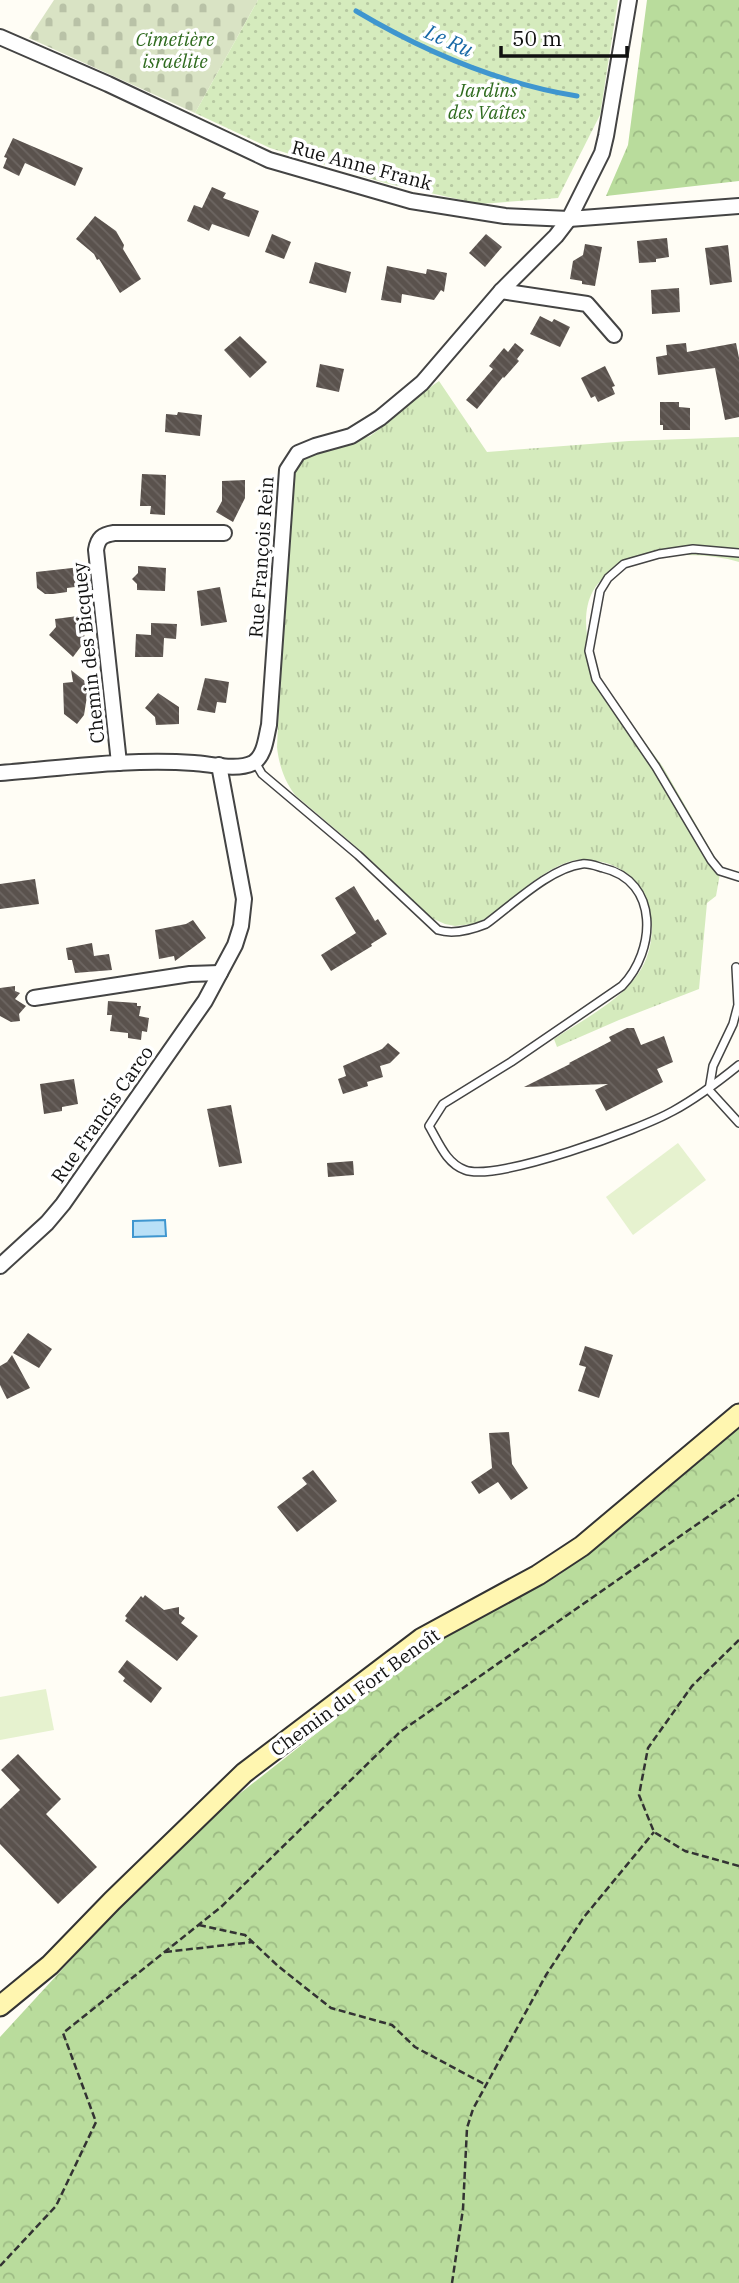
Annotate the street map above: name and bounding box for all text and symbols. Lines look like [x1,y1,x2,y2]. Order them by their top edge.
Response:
scale bar [501,14,627,58]
water label: Le Ru [420,17,478,63]
text: 50 m [512,24,562,52]
park label: Cimetière israélite [136,27,215,73]
park label: Jardins des Vaîtes [448,78,526,124]
street label: Rue Anne Frank [289,135,435,195]
street label: Rue François Rein [243,475,279,639]
street label: Chemin des Bicquey [66,560,109,745]
street label: Rue Francis Carco [46,1041,158,1187]
street label: Chemin du Fort Benoît [266,1623,444,1761]

